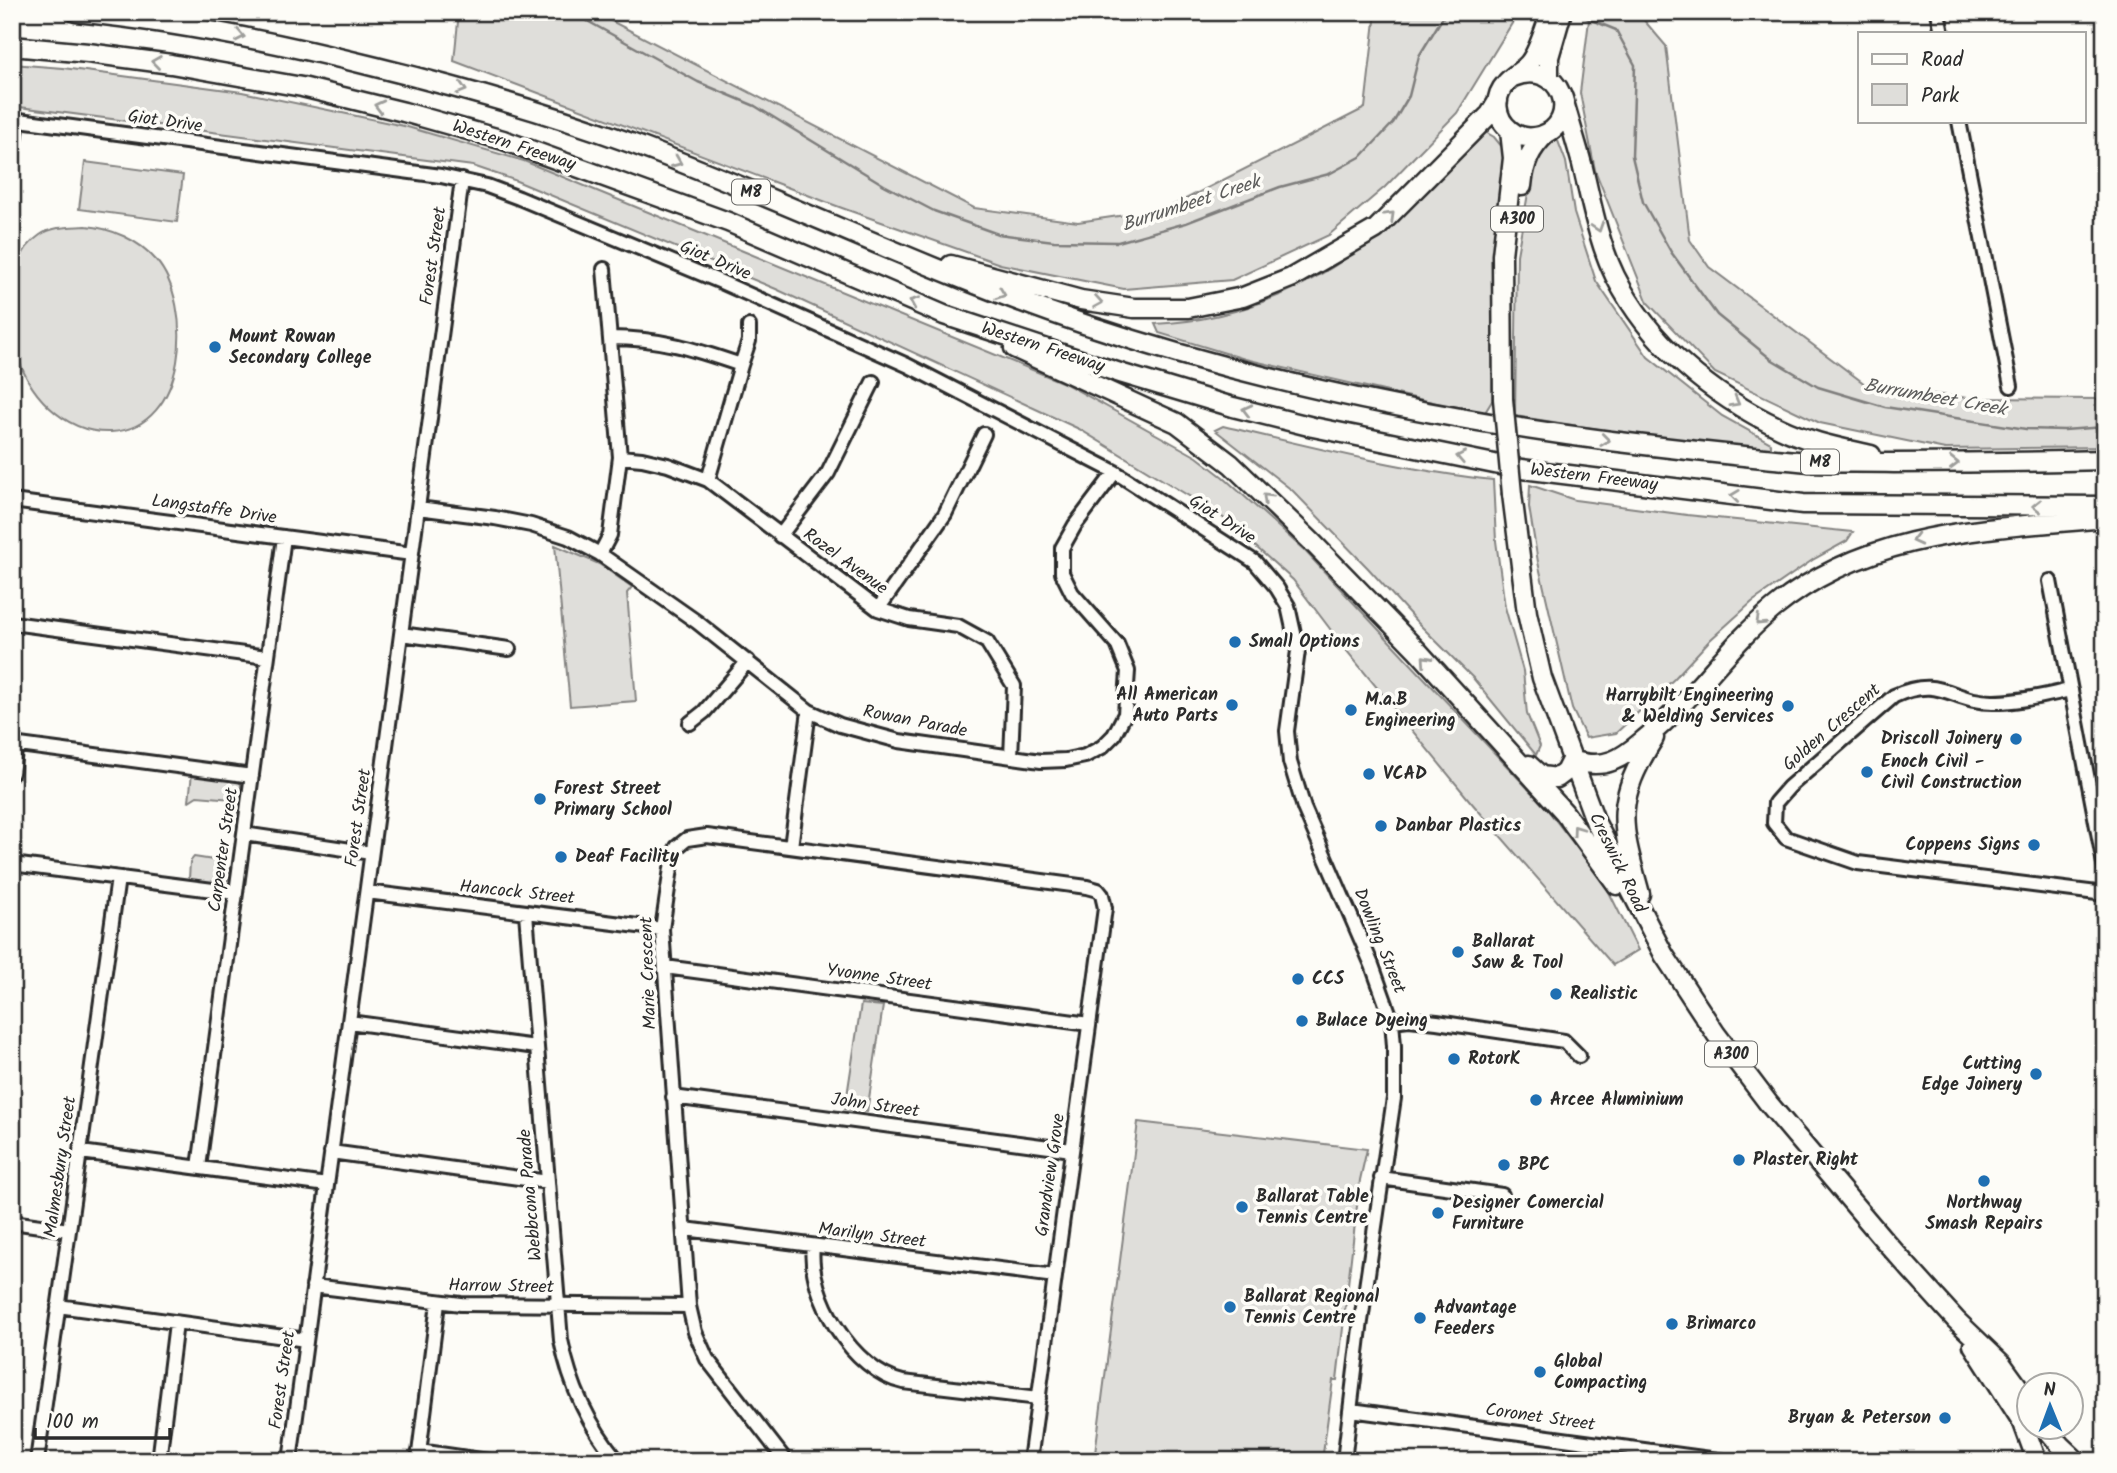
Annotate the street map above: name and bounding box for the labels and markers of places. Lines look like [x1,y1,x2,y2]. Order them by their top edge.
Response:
place label: Mount Rowan Secondary College [229,323,372,373]
marker: Mount Rowan Secondary College [207,339,223,355]
place label: Small Options [1249,628,1360,657]
marker: Small Options [1227,634,1243,650]
place label: All American Auto Parts [1116,681,1219,731]
place label: Harrybilt Engineering & Welding Services [1605,682,1775,732]
place label: M.a.B Engineering [1365,686,1456,736]
marker: All American Auto Parts [1224,697,1240,713]
marker: Harrybilt Engineering & Welding Services [1780,698,1796,714]
marker: M.a.B Engineering [1343,702,1359,718]
place label: Driscoll Joinery [1881,725,2003,754]
marker: Driscoll Joinery [2008,731,2024,747]
place label: Enoch Civil - Civil Construction [1881,748,2022,798]
place label: VCAD [1383,760,1427,789]
marker: Enoch Civil - Civil Construction [1859,764,1875,780]
marker: VCAD [1361,766,1377,782]
place label: Forest Street Primary School [554,775,672,825]
marker: Forest Street Primary School [532,791,548,807]
place label: Danbar Plastics [1395,812,1522,841]
marker: Danbar Plastics [1373,818,1389,834]
place label: Coppens Signs [1906,831,2021,860]
marker: Coppens Signs [2026,837,2042,853]
place label: Deaf Facility [575,843,680,872]
marker: Deaf Facility [553,849,569,865]
place label: Ballarat Saw & Tool [1472,928,1563,978]
marker: Ballarat Saw & Tool [1450,944,1466,960]
place label: CCS [1312,965,1344,994]
marker: CCS [1290,971,1306,987]
place label: Realistic [1570,980,1638,1009]
marker: Realistic [1548,986,1564,1002]
place label: Bulace Dyeing [1316,1007,1428,1036]
marker: Bulace Dyeing [1294,1013,1310,1029]
place label: RotorK [1468,1045,1521,1074]
place label: Cutting Edge Joinery [1922,1050,2023,1100]
marker: RotorK [1446,1051,1462,1067]
marker: Cutting Edge Joinery [2028,1066,2044,1082]
place label: Arcee Aluminium [1550,1086,1684,1115]
marker: Arcee Aluminium [1528,1092,1544,1108]
place label: Plaster Right [1753,1146,1859,1175]
place label: BPC [1518,1151,1550,1180]
marker: Plaster Right [1731,1152,1747,1168]
marker: BPC [1496,1157,1512,1173]
marker: Northway Smash Repairs [1976,1173,1992,1189]
place label: Ballarat Table Tennis Centre [1256,1183,1369,1233]
place label: Designer Comercial Furniture [1452,1189,1604,1239]
place label: Northway Smash Repairs [1925,1189,2043,1239]
marker: Ballarat Table Tennis Centre [1234,1199,1250,1215]
marker: Designer Comercial Furniture [1430,1205,1446,1221]
place label: Ballarat Regional Tennis Centre [1244,1283,1379,1333]
place label: Advantage Feeders [1434,1294,1517,1344]
marker: Ballarat Regional Tennis Centre [1222,1299,1238,1315]
marker: Advantage Feeders [1412,1310,1428,1326]
place label: Brimarco [1686,1310,1756,1339]
marker: Brimarco [1664,1316,1680,1332]
place label: Global Compacting [1554,1348,1647,1398]
marker: Global Compacting [1532,1364,1548,1380]
place label: Bryan & Peterson [1788,1404,1931,1433]
marker: Bryan & Peterson [1937,1410,1953,1426]

